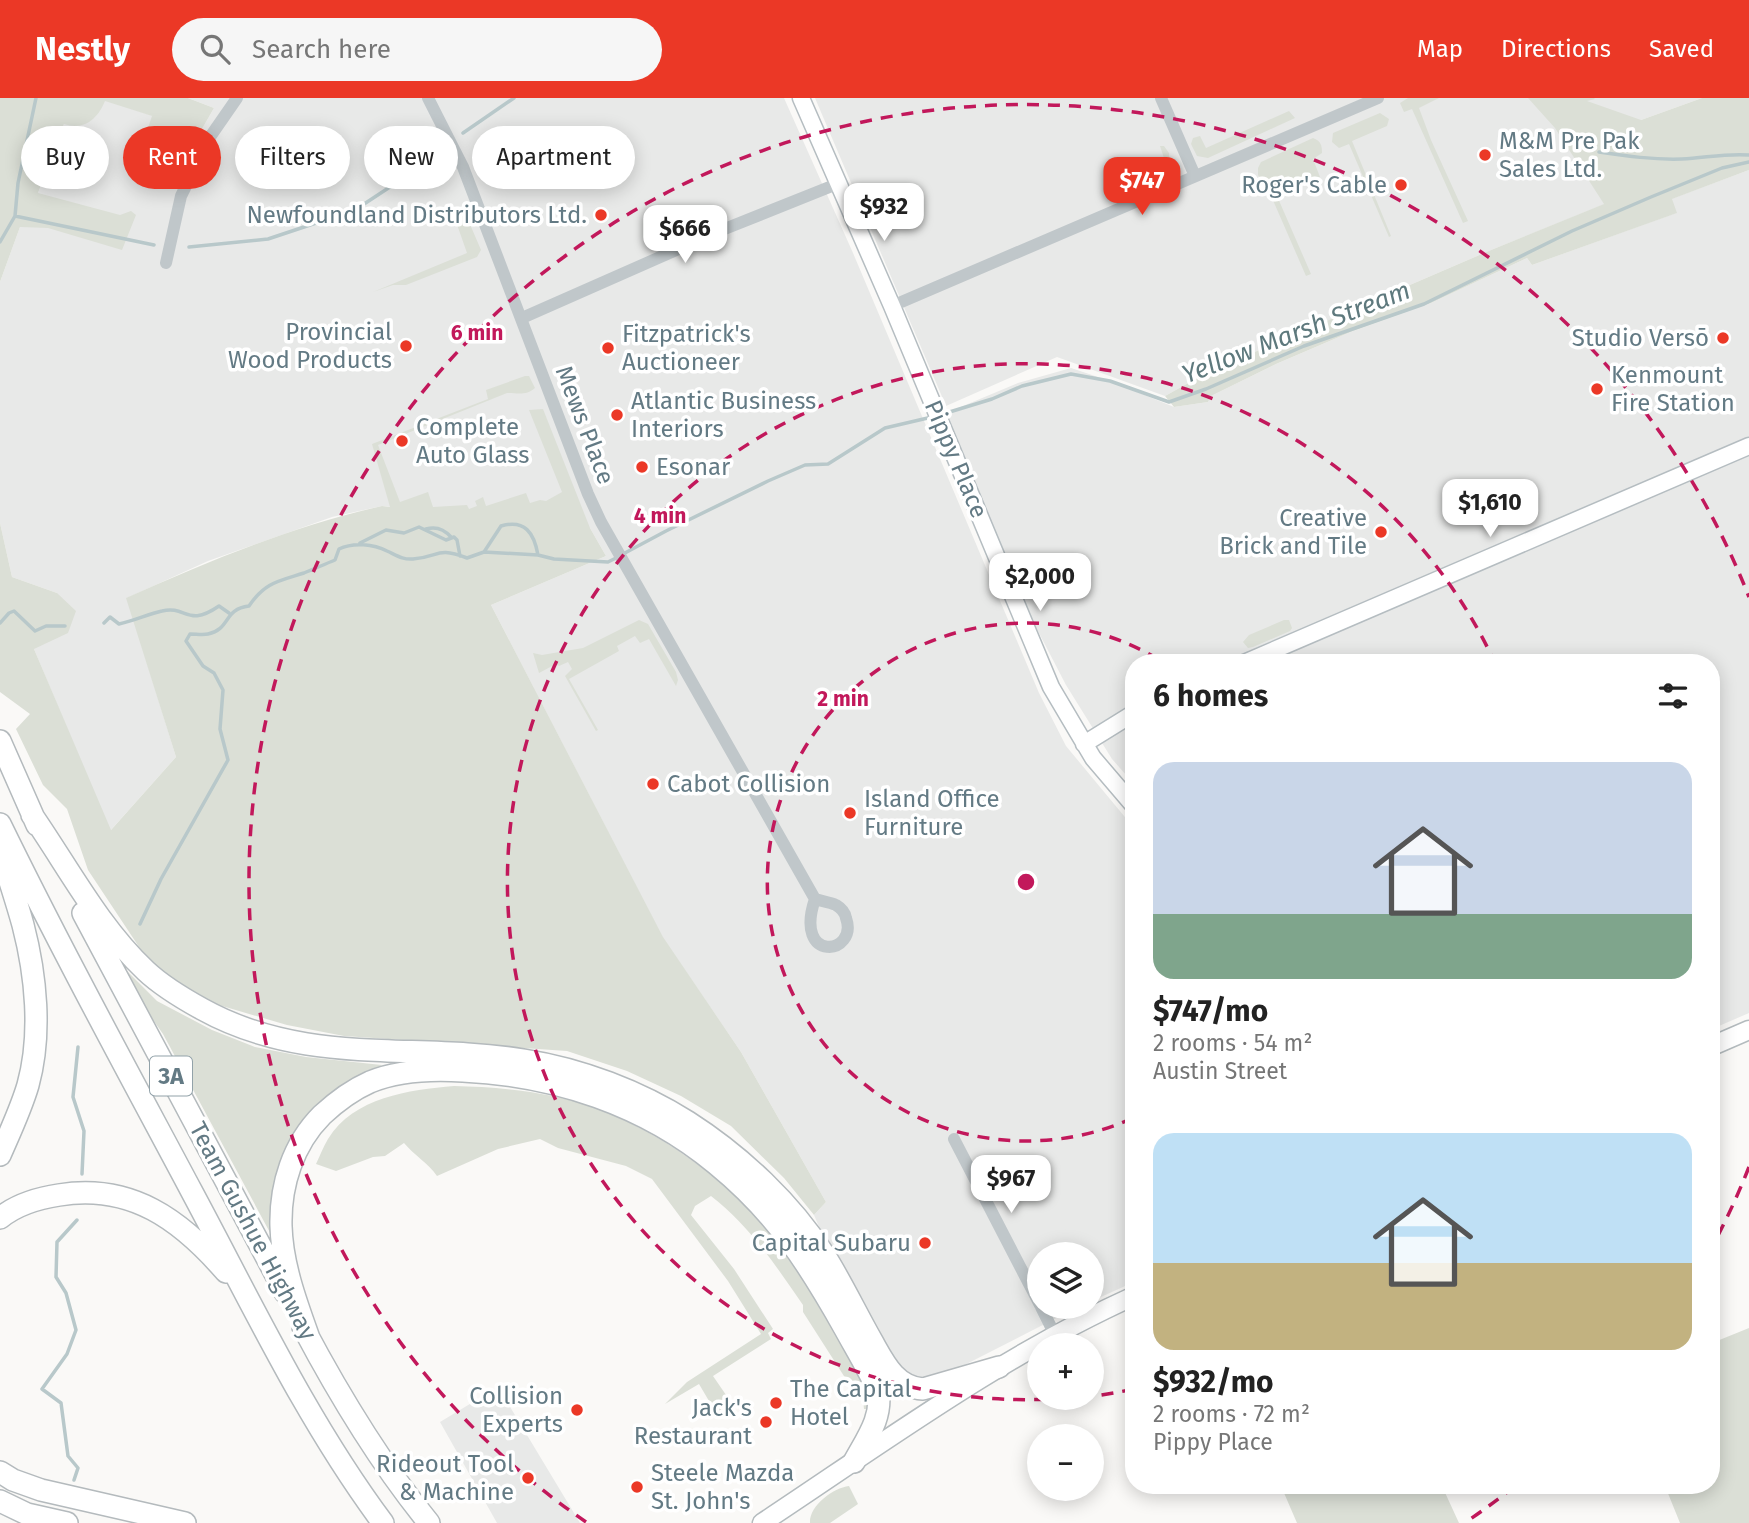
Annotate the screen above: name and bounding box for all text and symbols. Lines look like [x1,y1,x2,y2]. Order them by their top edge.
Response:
search box [172,18,662,81]
text: Nestly [35,29,130,69]
icon: search [196,30,234,68]
text: Search here [252,34,391,65]
text: Map [1417,35,1463,63]
text: Directions [1501,35,1611,63]
text: Saved [1649,35,1714,63]
chip: Buy [21,126,109,189]
chip: Rent [123,126,221,189]
chip: Filters [235,126,350,189]
chip: New [364,126,458,189]
chip: Apartment [472,126,635,189]
place label: M&M Pre Pak Sales Ltd. [1499,127,1640,183]
marker: M&M Pre Pak Sales Ltd. [1477,147,1493,163]
pin: $747 [1101,158,1183,217]
text: $747 [1119,166,1165,194]
place label: Roger's Cable [1241,171,1387,199]
marker: Roger's Cable [1393,177,1409,193]
pin: $932 [843,184,925,243]
text: $932 [860,192,908,220]
place label: Newfoundland Distributors Ltd. [246,201,587,229]
pin: $666 [644,206,726,265]
marker: Newfoundland Distributors Ltd. [593,207,609,223]
text: $666 [659,214,711,242]
water label: Yellow Marsh Stream [1178,275,1415,390]
place label: Provincial Wood Products [228,318,392,374]
text: 6 min [451,320,503,346]
place label: Fitzpatrick's Auctioneer [622,320,751,376]
place label: Studio Versō [1572,324,1709,352]
marker: Studio Versō [1715,330,1731,346]
marker: Provincial Wood Products [398,338,414,354]
marker: Fitzpatrick's Auctioneer [600,340,616,356]
place label: Kenmount Fire Station [1611,361,1735,417]
street label: Mews Place [550,362,620,488]
marker: Kenmount Fire Station [1589,381,1605,397]
place label: Atlantic Business Interiors [631,387,816,443]
street label: Pippy Place [919,396,993,522]
marker: Atlantic Business Interiors [609,407,625,423]
place label: Complete Auto Glass [416,413,529,469]
marker: Complete Auto Glass [394,433,410,449]
place label: Esonar [656,453,731,481]
marker: Esonar [634,459,650,475]
pin: $1,610 [1433,480,1547,539]
text: $1,610 [1458,488,1522,516]
text: 4 min [634,503,686,529]
place label: Creative Brick and Tile [1219,504,1367,560]
marker: Creative Brick and Tile [1373,524,1389,540]
pin: $2,000 [983,554,1097,613]
text: $2,000 [1005,562,1075,590]
icon: filters [1654,677,1692,715]
text: 6 homes [1153,678,1268,714]
text: 2 min [817,686,869,712]
place label: Cabot Collision [667,770,830,798]
marker: Cabot Collision [645,776,661,792]
place label: Island Office Furniture [864,785,1000,841]
marker: Island Office Furniture [842,805,858,821]
icon: home [1360,808,1486,934]
centre of rings [1014,870,1038,894]
text: $747/mo [1153,993,1268,1029]
text: 2 rooms · 54 m² [1153,1029,1312,1057]
road number: 3A [150,1057,192,1096]
text: Austin Street [1153,1057,1287,1085]
street label: Team Gushue Highway [184,1117,322,1345]
pin: $967 [970,1156,1052,1215]
text: $967 [987,1164,1035,1192]
icon: home [1360,1179,1486,1305]
place label: Capital Subaru [752,1229,911,1257]
marker: Capital Subaru [917,1235,933,1251]
map controls [1027,1242,1104,1501]
button: layers [1027,1242,1104,1319]
button: + [1027,1333,1104,1410]
text: $932/mo [1153,1364,1274,1400]
place label: The Capital Hotel [790,1375,912,1431]
place label: Collision Experts [469,1382,563,1438]
place label: Jack's Restaurant [634,1394,752,1450]
marker: The Capital Hotel [768,1395,784,1411]
text: 2 rooms · 72 m² [1153,1400,1310,1428]
marker: Collision Experts [569,1402,585,1418]
marker: Jack's Restaurant [758,1414,774,1430]
button: − [1027,1424,1104,1501]
text: Pippy Place [1153,1428,1273,1456]
place label: Rideout Tool & Machine [376,1450,514,1506]
place label: Steele Mazda St. John's [651,1459,794,1515]
marker: Rideout Tool & Machine [520,1470,536,1486]
marker: Steele Mazda St. John's [629,1479,645,1495]

